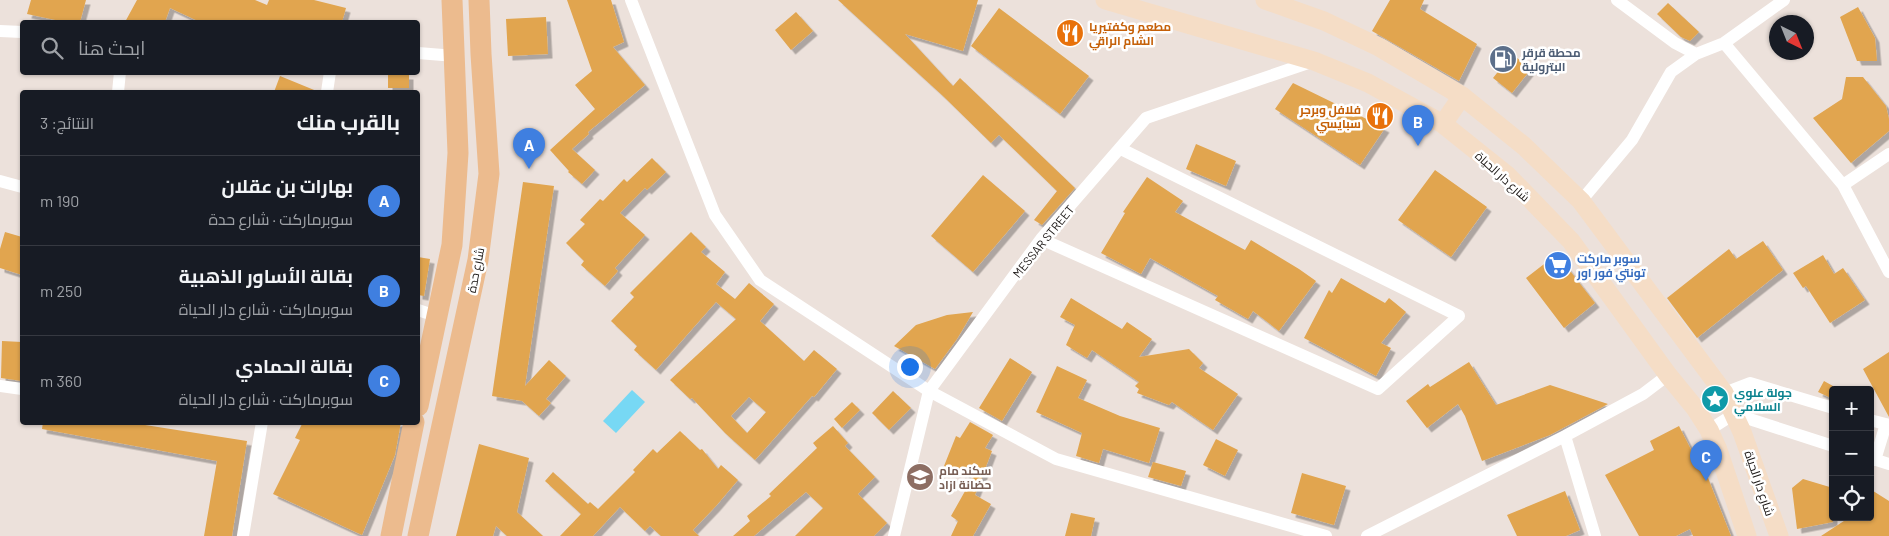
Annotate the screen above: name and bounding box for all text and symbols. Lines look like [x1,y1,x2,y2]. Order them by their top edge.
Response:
north arrow [1769,15,1814,60]
restaurant icon: مطعم وكفتيريا الشام الراقي [1055,18,1085,48]
place label: مطعم وكفتيريا الشام الراقي [1089,19,1171,51]
search box [20,20,420,75]
icon: search [38,34,66,62]
text: ابحث هنا [78,36,145,59]
fuel station icon: محطة قرقر البترولية [1488,44,1518,74]
place label: محطة قرقر البترولية [1521,45,1581,75]
restaurant icon: فلافل وبرجر سبايسي [1365,101,1395,131]
place label: فلافل وبرجر سبايسي [1299,102,1361,134]
pin: B [1402,105,1434,146]
text: بالقرب منك [297,109,400,134]
text: النتائج: 3 [40,113,94,132]
pin: A [513,128,545,169]
street label: شارع دار الحياة [1472,148,1533,206]
text: بهارات بن عقلان [222,174,353,197]
text: 190 m [40,191,79,210]
text: A [379,191,389,210]
street label: MESSAR STREET [1010,202,1077,280]
text: سوبرماركت · شارع حدة [208,209,353,228]
street label: شارع حدة [464,246,488,294]
supermarket icon: سوبر ماركت تونتي فور اور [1543,250,1573,280]
place label: سوبر ماركت تونتي فور اور [1576,251,1646,283]
text: بقالة الأساور الذهبية [179,264,353,287]
text: 250 m [40,281,82,300]
text: B [379,281,389,300]
text: سوبرماركت · شارع دار الحياة [179,299,353,318]
text: بقالة الحمادي [236,354,353,377]
your location [897,354,923,380]
text: 360 m [40,371,82,390]
text: C [379,371,389,390]
place icon: جولة علوي السلامي [1700,384,1730,414]
place label: جولة علوي السلامي [1734,385,1792,417]
map controls [1829,386,1874,521]
button: + [1829,386,1874,431]
text: سوبرماركت · شارع دار الحياة [179,389,353,408]
button: − [1829,431,1874,476]
pin: C [1690,440,1722,481]
street label: شارع دار الحياة [1740,449,1778,518]
school or university icon: سكند مام حضانة ازاد [905,462,935,492]
place label: سكند مام حضانة ازاد [939,463,992,493]
button: locate [1829,476,1874,521]

